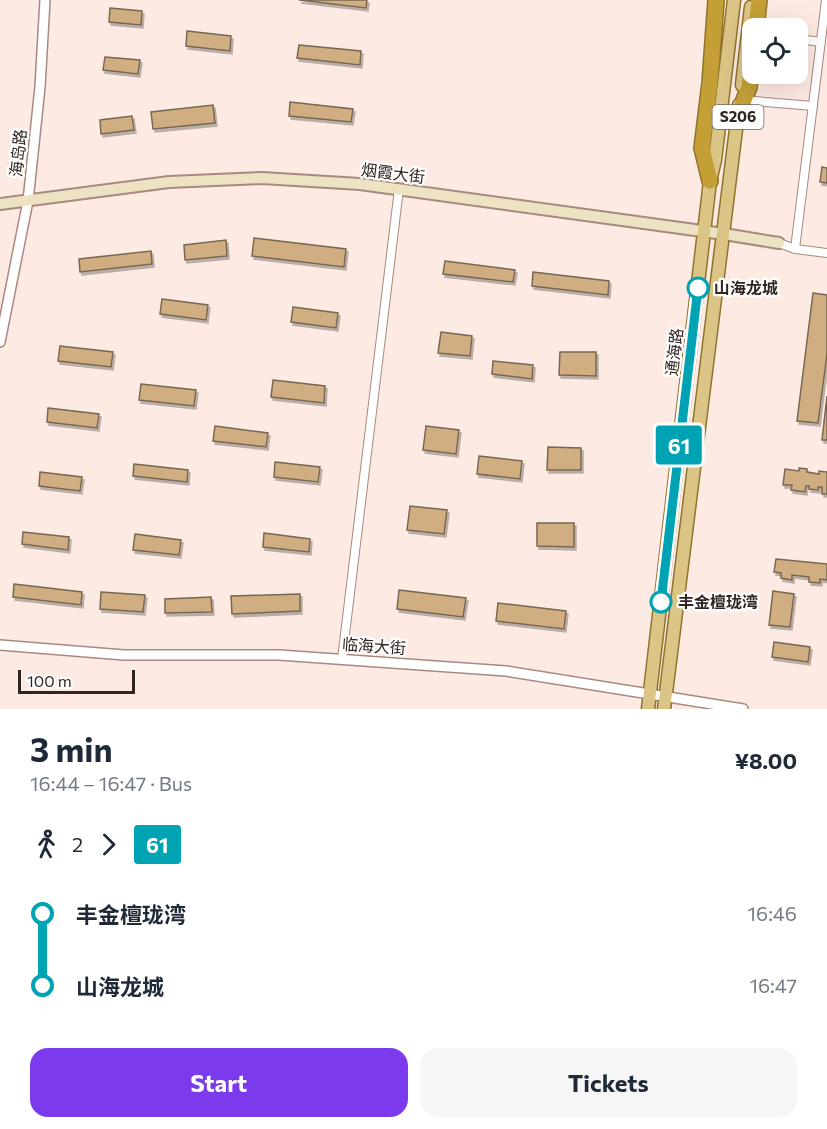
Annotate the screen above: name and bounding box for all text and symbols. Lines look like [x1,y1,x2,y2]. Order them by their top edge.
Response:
map controls [742,18,808,84]
button: locate [742,18,808,84]
road number: S206 [712,105,764,129]
street label: 海岛路 [6,128,29,178]
street label: 烟霞大街 [360,159,426,186]
marker: 山海龙城 [687,277,709,299]
place label: 山海龙城 [714,278,778,297]
street label: 通海路 [661,327,686,377]
line badge: 61 [652,426,706,464]
text: 61 [668,433,690,458]
marker: 丰金檀珑湾 [650,591,672,613]
place label: 丰金檀珑湾 [678,592,758,611]
street label: 临海大街 [341,634,407,657]
scale bar [18,667,135,694]
text: 100 m [27,671,72,690]
text: 3 min [30,728,113,769]
text: ¥8.00 [735,747,797,774]
text: 16:44 – 16:47 · Bus [30,771,192,795]
icon: walk [30,828,63,861]
icon: forward [92,828,125,861]
text: 2 [72,832,83,856]
text: 61 [146,832,169,857]
text: 丰金檀珑湾 [76,901,186,928]
text: 16:46 [747,901,797,925]
text: 山海龙城 [76,973,164,1000]
text: 16:47 [749,973,797,997]
button: Start [30,1048,408,1117]
button: Tickets [420,1048,797,1117]

